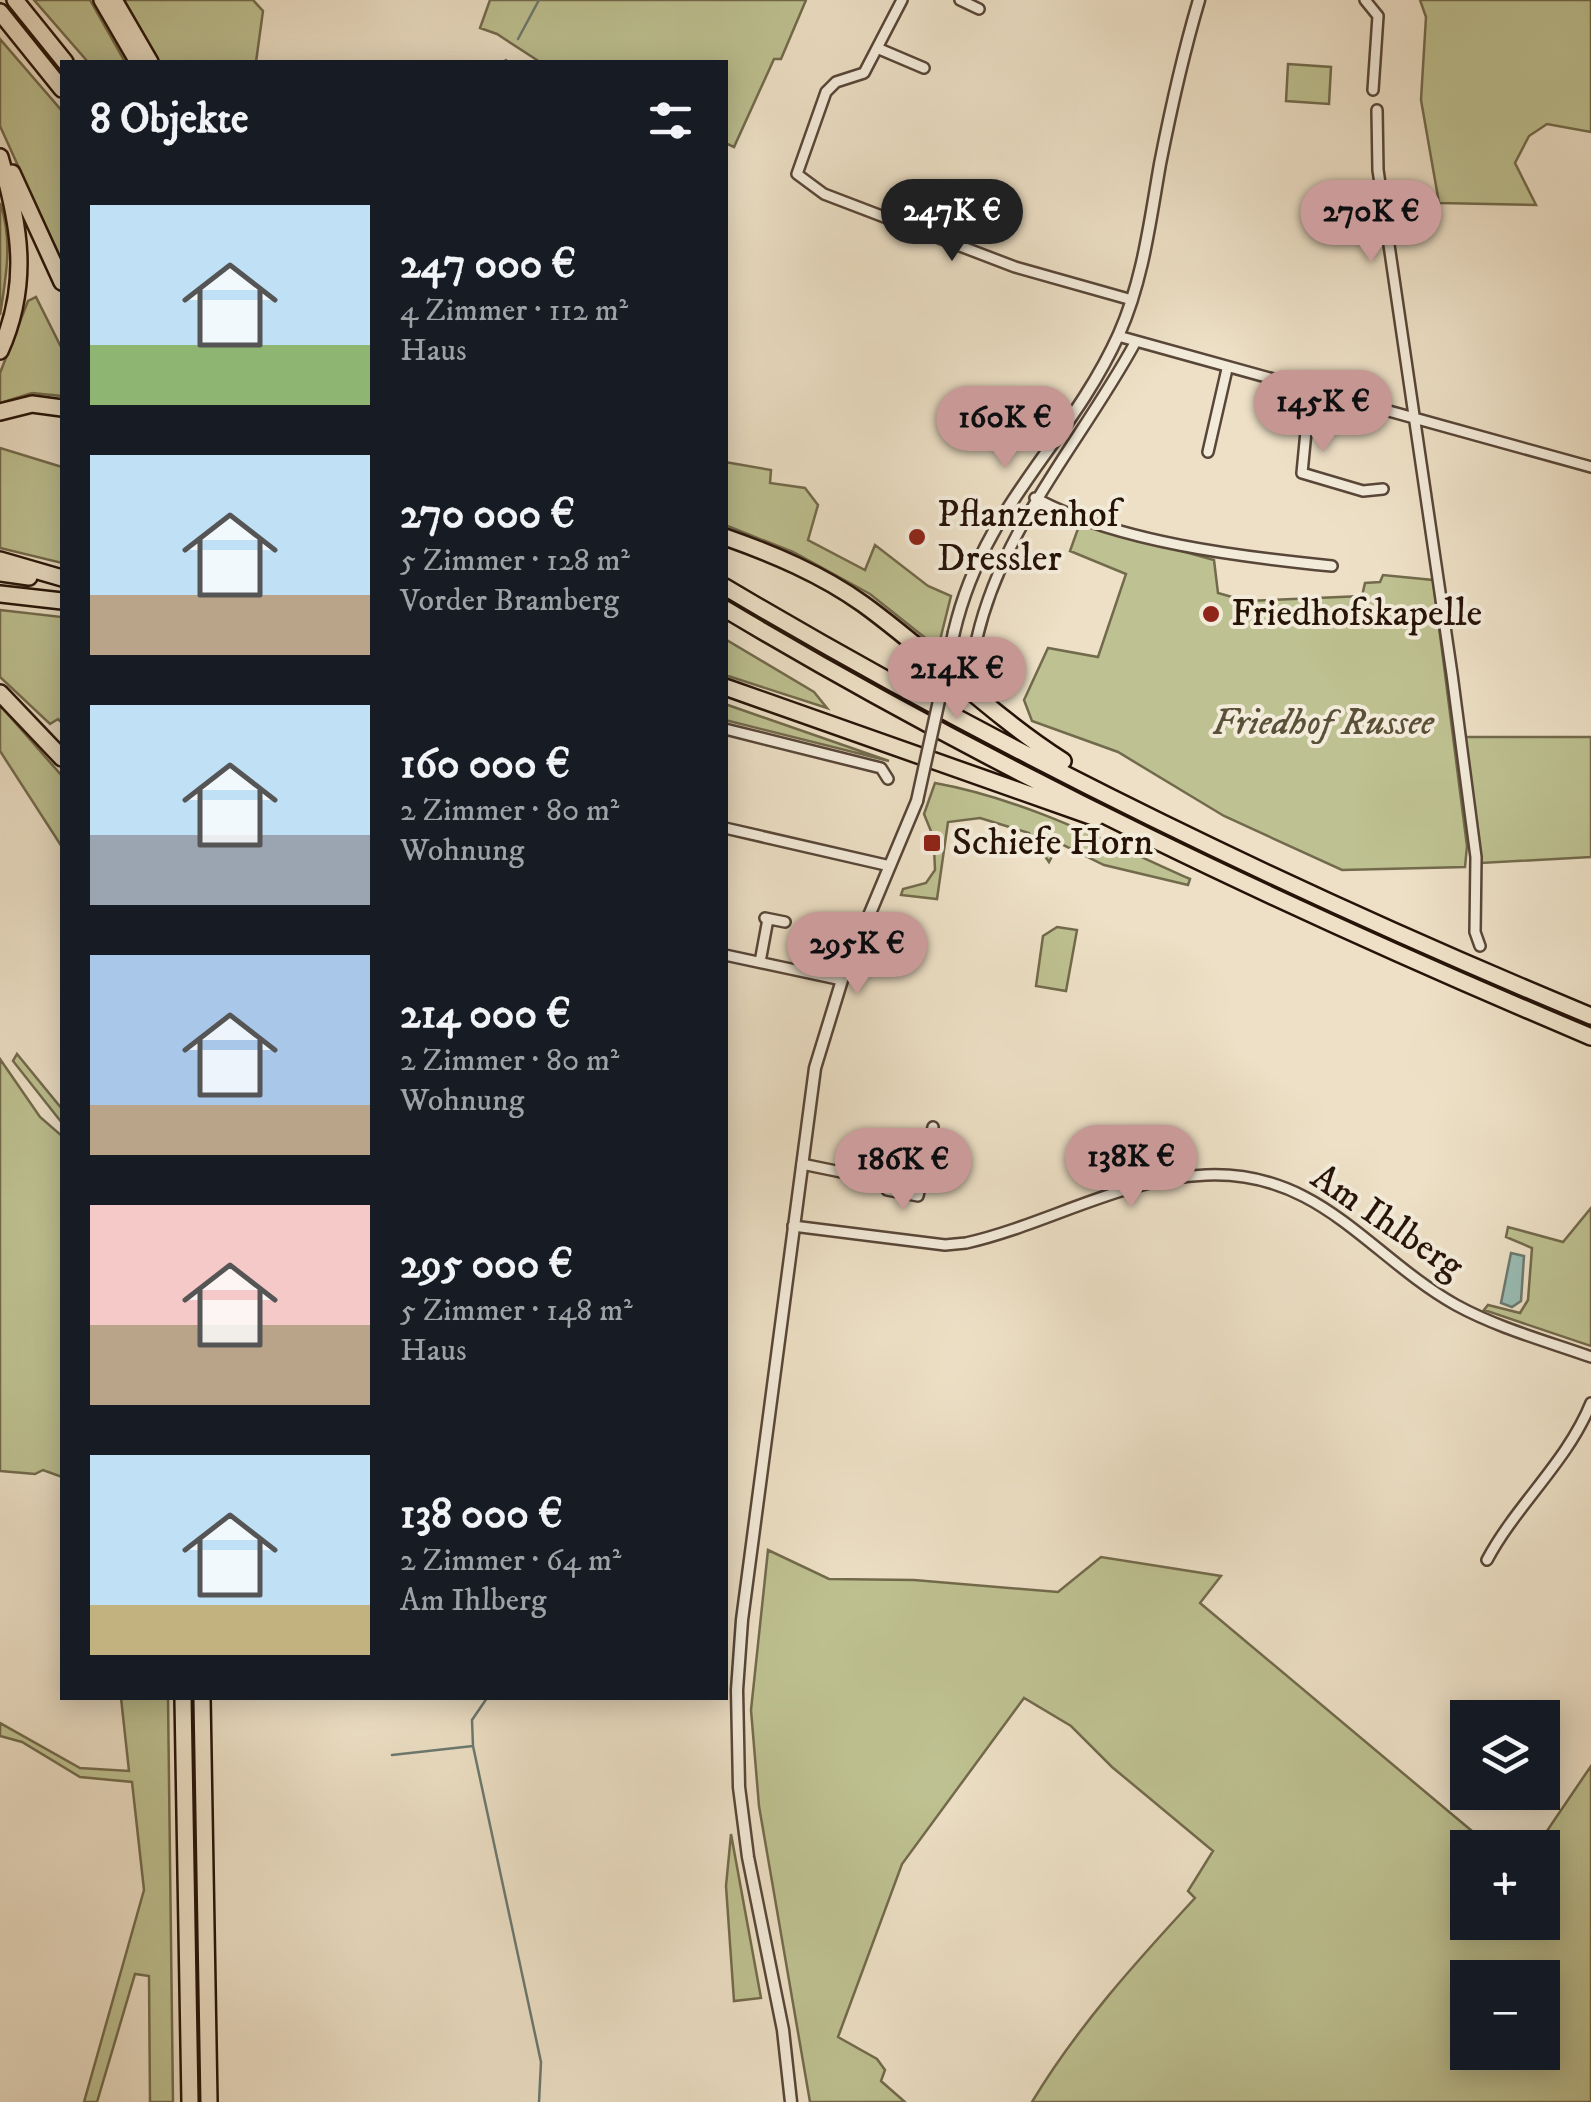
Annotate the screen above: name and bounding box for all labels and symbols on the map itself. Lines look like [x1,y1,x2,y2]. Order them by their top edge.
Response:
pin: 247K € [871,179,1033,264]
pin: 270K € [1290,180,1452,265]
pin: 145K € [1242,370,1404,455]
pin: 160K € [924,386,1086,471]
place label: Pflanzenhof Dressler [937,491,1125,583]
marker: Pflanzenhof Dressler [906,526,928,548]
place label: Friedhofskapelle [1231,590,1482,638]
marker: Friedhofskapelle [1200,603,1222,625]
pin: 214K € [876,637,1038,722]
park label: Friedhof Russee [1212,699,1435,747]
place label: Schiefe Horn [952,819,1153,867]
marker: Schiefe Horn [921,832,943,854]
pin: 295K € [776,912,938,997]
pin: 138K € [1050,1125,1212,1210]
pin: 186K € [822,1128,984,1213]
street label: Am Ihlberg [1301,1153,1473,1291]

